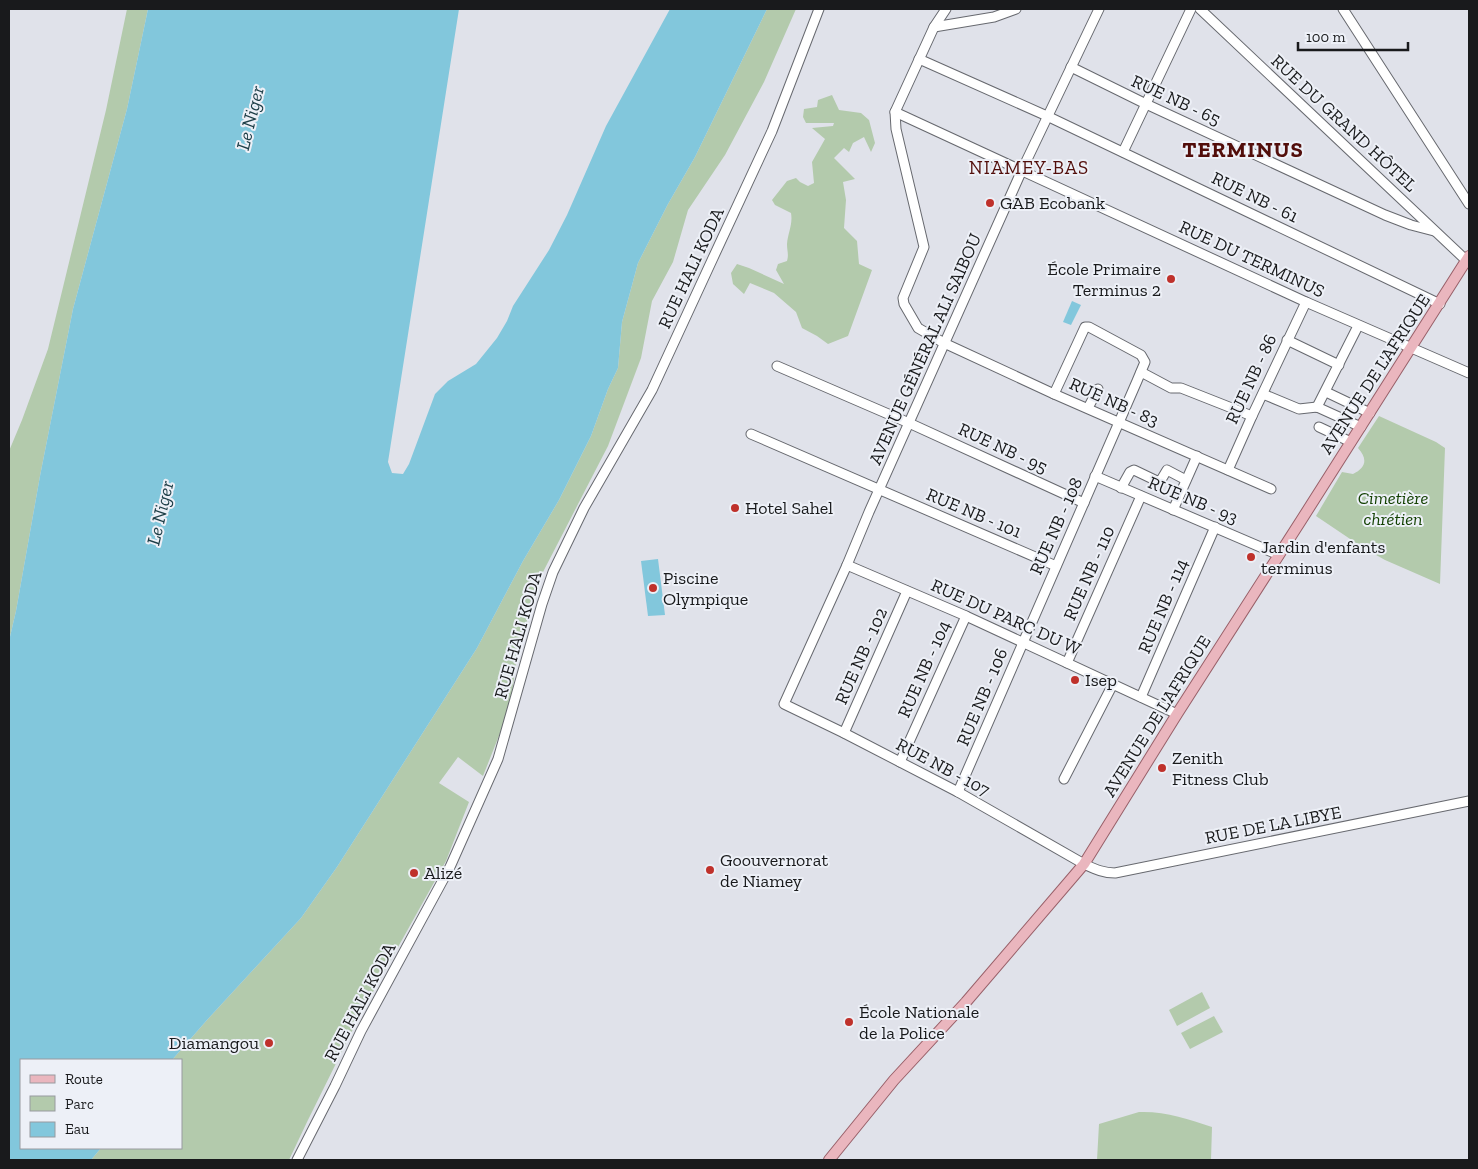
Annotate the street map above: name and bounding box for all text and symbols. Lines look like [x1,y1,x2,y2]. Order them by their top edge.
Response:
scale bar [1298,20,1408,52]
text: 100 m [1306,28,1345,46]
street label: RUE DU GRAND HÔTEL [1267,50,1422,196]
street label: RUE NB - 65 [1128,70,1224,130]
water label: Le Niger [231,83,269,152]
district label: TERMINUS [1182,136,1304,163]
district label: NIAMEY-BAS [969,156,1089,179]
street label: RUE NB - 61 [1208,167,1302,227]
place label: GAB Ecobank [1000,192,1106,214]
marker: GAB Ecobank [984,197,996,209]
street label: RUE HALI KODA [653,204,729,332]
street label: RUE DU TERMINUS [1176,216,1328,302]
street label: AVENUE GÉNÉRAL ALI SAIBOU [864,230,986,468]
place label: École Primaire Terminus 2 [1047,258,1161,301]
marker: École Primaire Terminus 2 [1165,273,1177,285]
street label: AVENUE DE L'AFRIQUE [1315,290,1435,458]
street label: RUE NB - 86 [1221,331,1281,427]
street label: RUE NB - 83 [1066,373,1162,432]
street label: RUE NB - 95 [955,418,1051,478]
street label: RUE NB - 93 [1145,471,1241,529]
street label: RUE NB - 108 [1025,474,1087,578]
water label: Le Niger [141,478,179,547]
street label: RUE NB - 101 [923,483,1025,543]
park label: Cimetière chrétien [1358,487,1428,530]
place label: Hotel Sahel [745,497,833,519]
marker: Hotel Sahel [729,502,741,514]
street label: RUE NB - 110 [1058,522,1120,624]
place label: Jardin d'enfants terminus [1261,536,1385,579]
marker: Jardin d'enfants terminus [1245,551,1257,563]
street label: RUE NB - 114 [1133,555,1193,657]
place label: Piscine Olympique [663,567,748,610]
street label: RUE HALI KODA [489,569,547,701]
street label: RUE DU PARC DU W [928,574,1084,660]
marker: Piscine Olympique [647,582,659,594]
street label: RUE NB - 102 [830,604,892,708]
street label: RUE NB - 104 [893,617,955,721]
street label: AVENUE DE L'AFRIQUE [1098,631,1216,801]
street label: RUE NB - 106 [952,645,1012,749]
place label: Isep [1085,669,1117,691]
marker: Isep [1069,674,1081,686]
street label: RUE NB - 107 [892,733,994,801]
place label: Zenith Fitness Club [1172,747,1269,790]
marker: Zenith Fitness Club [1156,762,1168,774]
street label: RUE DE LA LIBYE [1203,801,1343,849]
place label: Goouvernorat de Niamey [720,849,828,892]
place label: Alizé [424,862,462,884]
marker: Goouvernorat de Niamey [704,864,716,876]
marker: Alizé [408,867,420,879]
street label: RUE HALI KODA [320,939,401,1065]
place label: École Nationale de la Police [859,1001,979,1044]
marker: École Nationale de la Police [843,1016,855,1028]
place label: Diamangou [169,1032,259,1054]
marker: Diamangou [263,1037,275,1049]
legend [20,1059,182,1149]
text: Route [65,1070,103,1088]
text: Parc [65,1095,94,1113]
text: Eau [65,1120,90,1138]

